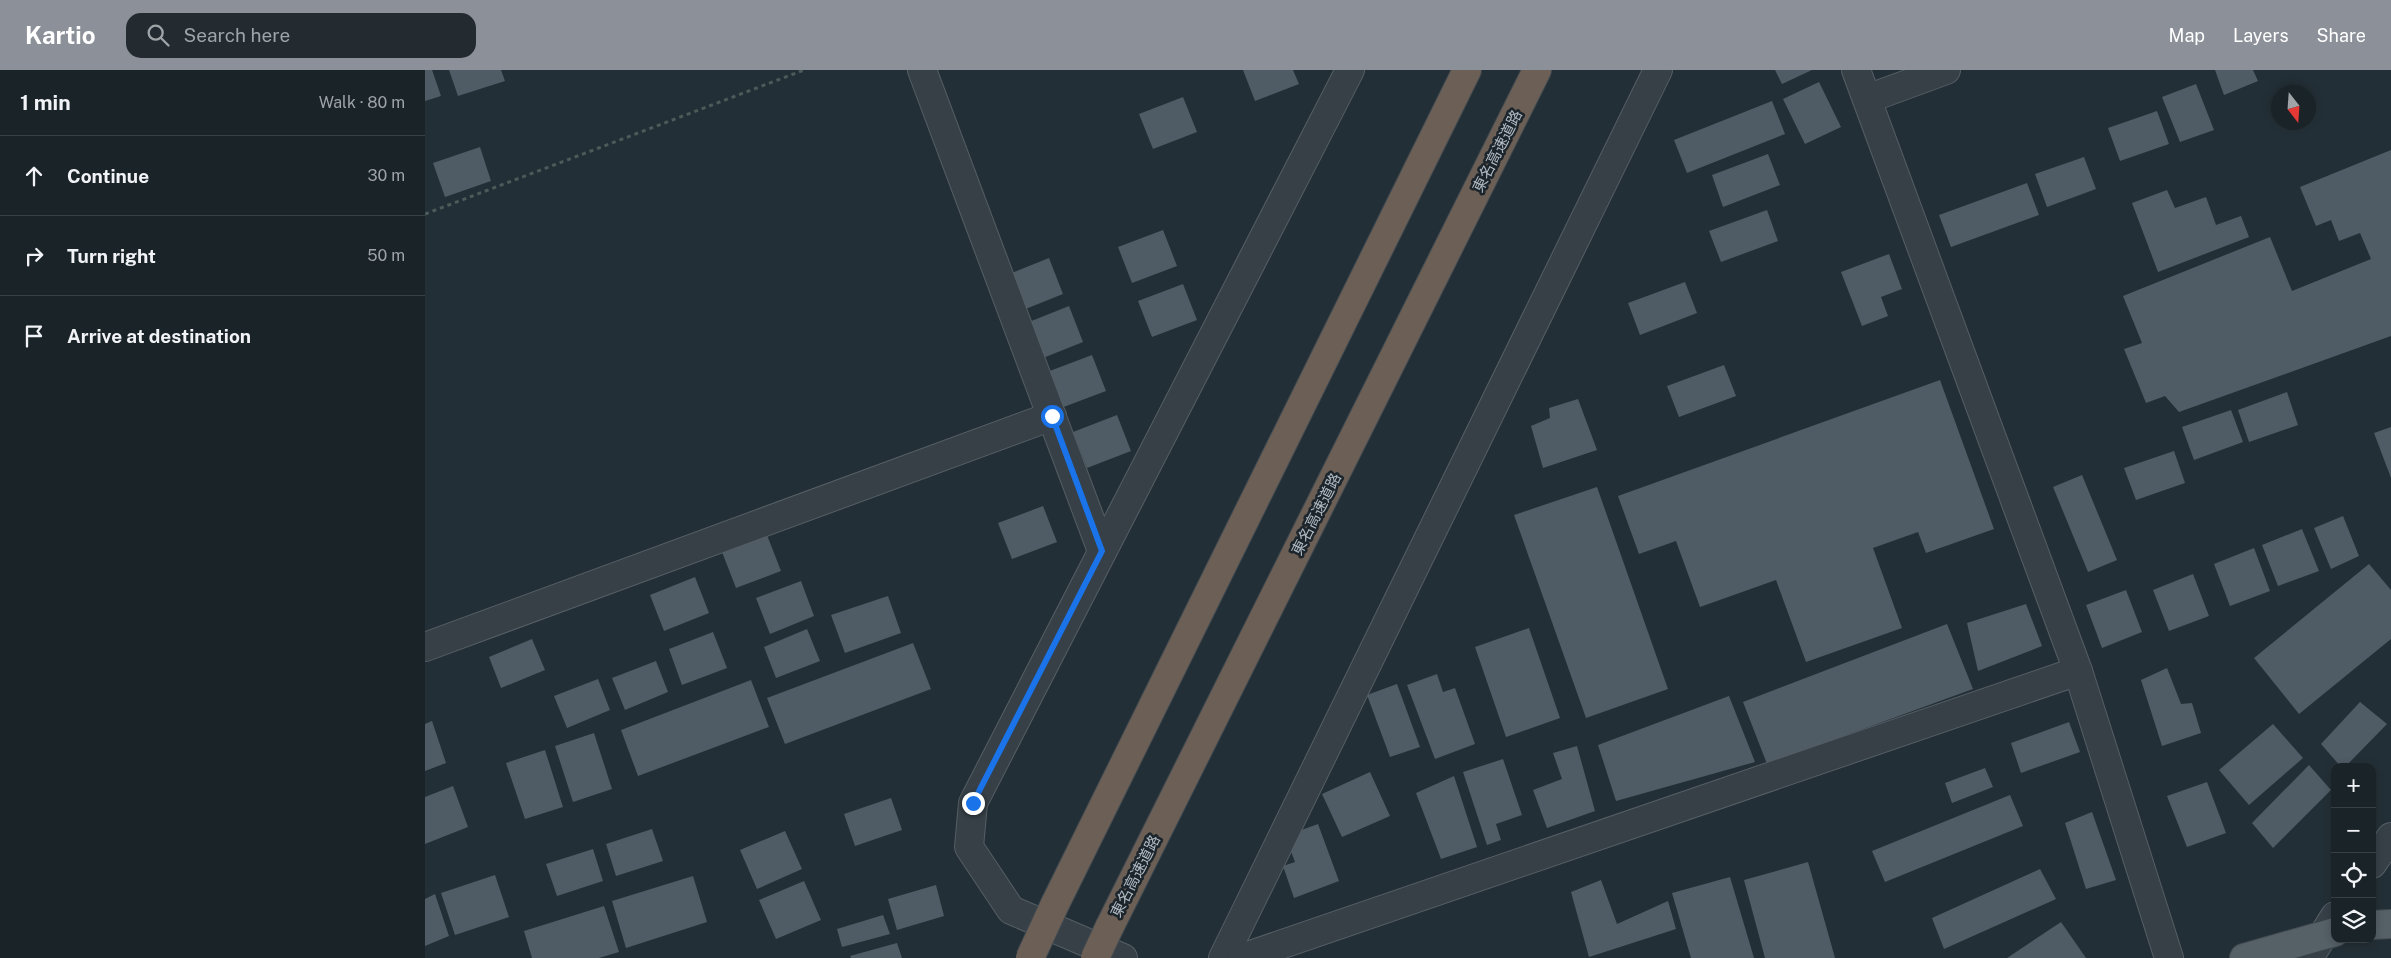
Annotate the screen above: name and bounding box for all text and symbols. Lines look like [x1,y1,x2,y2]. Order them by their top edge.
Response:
search box [126,13,476,58]
text: Kartio [25,21,96,49]
icon: search [144,21,172,49]
text: Search here [184,24,290,46]
text: Map [2169,25,2205,46]
text: Layers [2233,25,2289,46]
text: Share [2317,25,2366,46]
north arrow [2271,85,2316,130]
text: 1 min [20,90,71,115]
text: Walk · 80 m [319,93,405,112]
street label: 東名高速道路 [1469,107,1525,195]
icon: ahead [20,162,48,190]
text: Continue [67,165,149,187]
text: 30 m [368,166,405,185]
icon: right [20,242,48,270]
text: Turn right [67,245,156,267]
text: 50 m [367,246,405,265]
icon: arrive [20,322,48,350]
text: Arrive at destination [67,325,251,347]
route start [1041,405,1064,428]
street label: 東名高速道路 [1288,470,1344,558]
map controls [2331,763,2376,943]
button: + [2331,763,2376,808]
route end [962,792,985,815]
button: − [2331,808,2376,853]
street label: 東名高速道路 [1107,832,1163,920]
button: locate [2331,853,2376,898]
button: layers [2331,898,2376,943]

